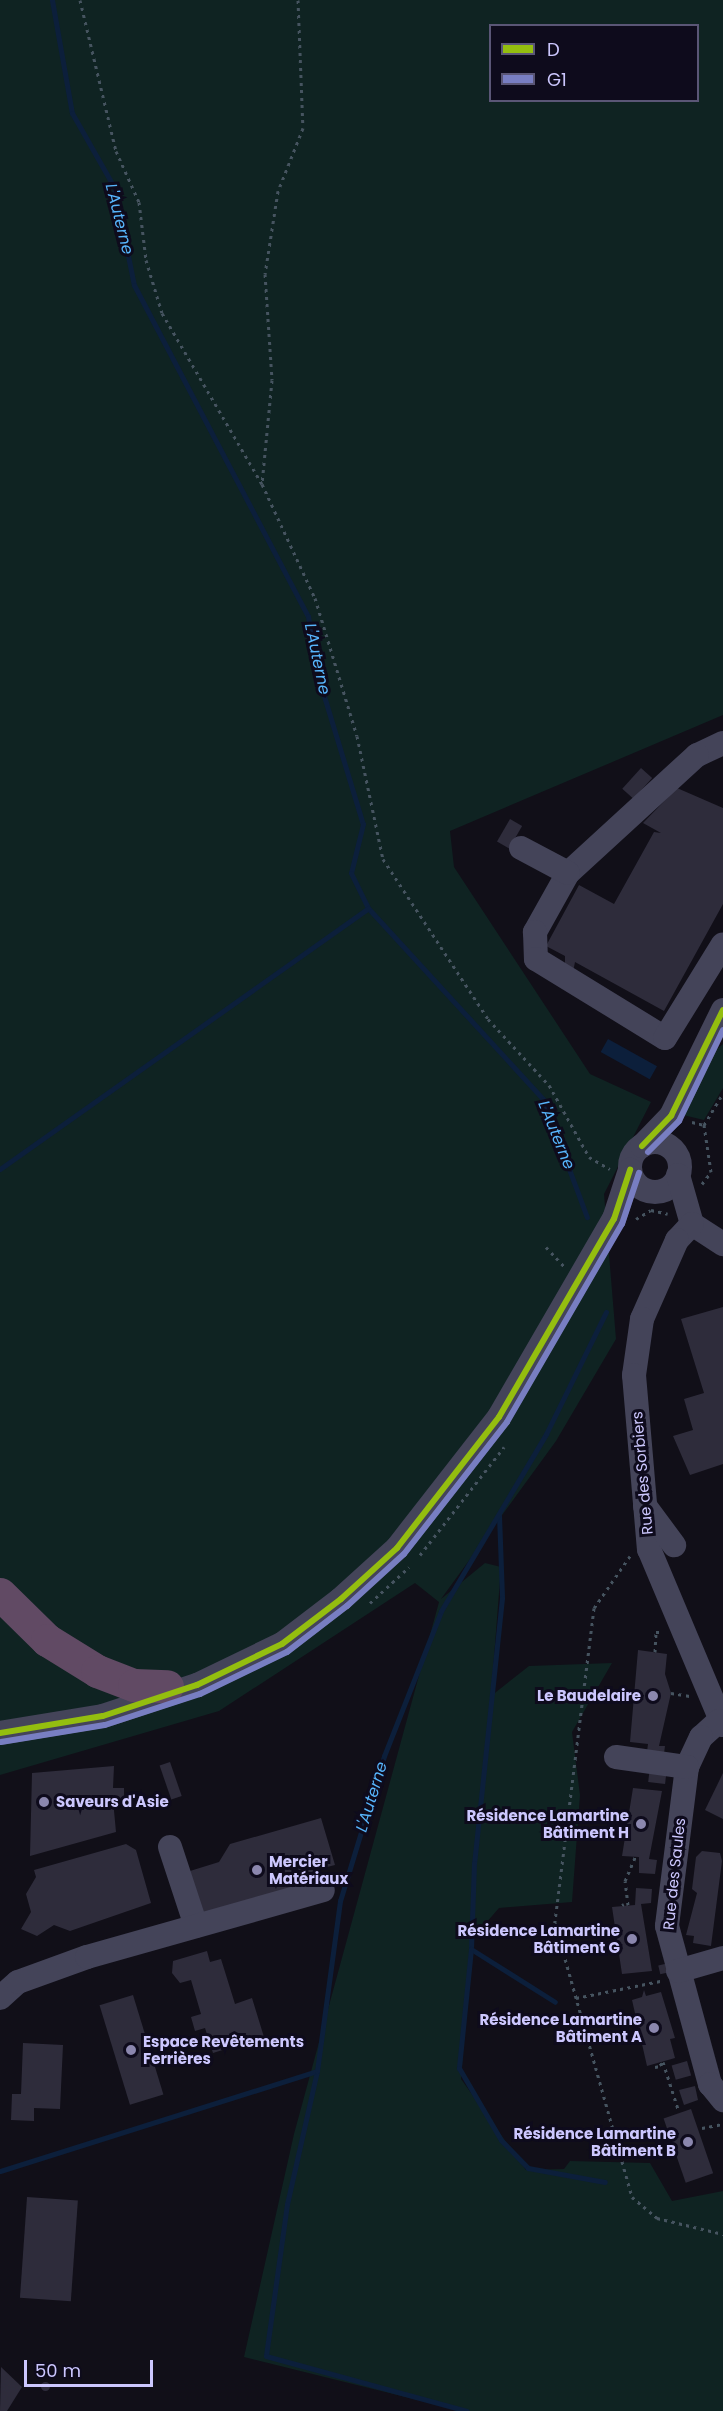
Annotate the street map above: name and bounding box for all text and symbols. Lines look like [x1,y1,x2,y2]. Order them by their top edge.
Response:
legend [489,24,699,102]
text: D [547,37,560,62]
text: G1 [547,67,567,92]
water label: L'Auterne [101,182,137,256]
water label: L'Auterne [300,622,334,696]
water label: L'Auterne [534,1098,578,1172]
street label: Rue des Sorbiers [628,1411,656,1535]
place label: Le Baudelaire [537,1687,641,1705]
marker: Le Baudelaire [646,1689,660,1703]
water label: L'Auterne [352,1760,392,1834]
place label: Saveurs d'Asie [56,1793,169,1811]
marker: Saveurs d'Asie [37,1795,51,1809]
place label: Résidence Lamartine Bâtiment H [466,1806,629,1841]
marker: Résidence Lamartine Bâtiment H [634,1817,648,1831]
street label: Rue des Saules [659,1817,689,1931]
place label: Mercier Matériaux [269,1852,348,1887]
marker: Mercier Matériaux [250,1863,264,1877]
place label: Résidence Lamartine Bâtiment G [457,1921,620,1956]
marker: Résidence Lamartine Bâtiment G [625,1932,639,1946]
place label: Résidence Lamartine Bâtiment A [479,2010,642,2045]
marker: Résidence Lamartine Bâtiment A [647,2021,661,2035]
place label: Espace Revêtements Ferrières [143,2032,304,2067]
marker: Espace Revêtements Ferrières [124,2043,138,2057]
place label: Résidence Lamartine Bâtiment B [513,2124,676,2159]
marker: Résidence Lamartine Bâtiment B [681,2135,695,2149]
scale bar [27,2348,156,2386]
text: 50 m [35,2358,81,2383]

